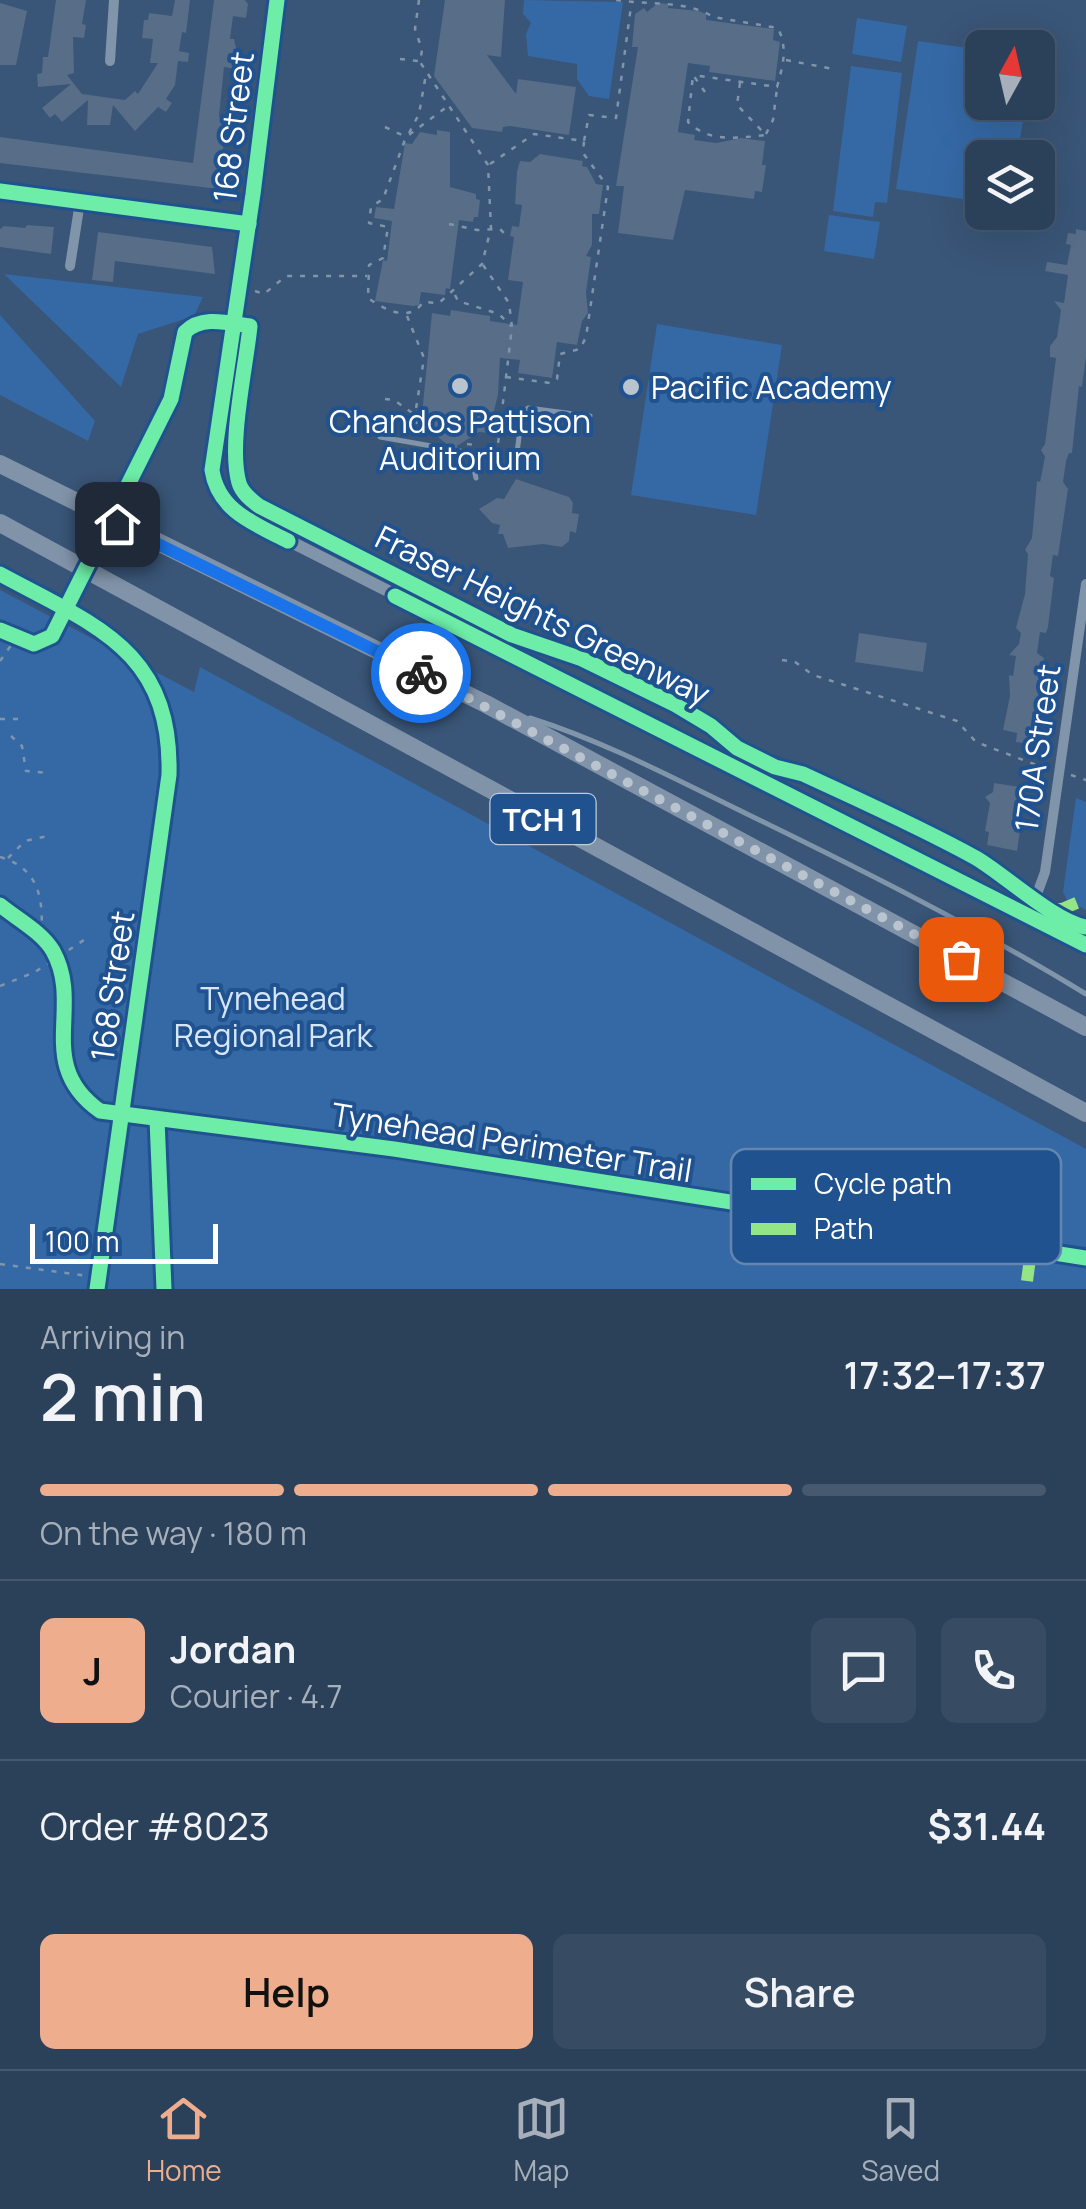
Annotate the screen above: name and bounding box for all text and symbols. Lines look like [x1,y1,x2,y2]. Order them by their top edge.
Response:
north arrow [965,30,1055,120]
map controls [965,30,1055,230]
street label: 168 Street [202,49,264,205]
button: layers [965,140,1055,230]
place label: Pacific Academy [651,365,892,409]
marker: Chandos Pattison Auditorium [449,375,471,397]
marker: Pacific Academy [620,376,642,398]
place label: Chandos Pattison Auditorium [329,399,591,480]
pin [75,482,160,567]
icon: home [90,497,145,552]
street label: Fraser Heights Greenway [368,515,718,715]
courier [371,623,471,723]
icon: bike [394,646,449,701]
street label: 170A Street [1003,661,1071,835]
road number: TCH 1 [490,794,596,844]
street label: 168 Street [80,908,144,1064]
pin [919,917,1004,1002]
icon: bag [934,932,989,987]
park label: Tynehead Regional Park [174,976,373,1057]
street label: Tynehead Perimeter Trail [329,1092,695,1192]
legend [731,1149,1061,1264]
text: Cycle path [814,1164,952,1202]
text: Path [814,1209,874,1247]
scale bar [30,1219,218,1264]
text: 100 m [45,1222,119,1260]
text: Arriving in [40,1315,185,1359]
text: 17:32–17:37 [843,1348,1046,1400]
text: 2 min [40,1352,206,1441]
text: On the way · 180 m [40,1511,307,1555]
button: chat [811,1618,916,1723]
button: phone [941,1618,1046,1723]
text: Jordan [170,1622,296,1674]
text: J [83,1644,102,1696]
text: Courier · 4.7 [170,1674,343,1718]
text: Order #8023 [40,1799,270,1851]
text: $31.44 [928,1799,1046,1851]
button: Help [40,1934,533,2049]
button: Share [553,1934,1046,2049]
tab: Home [146,2091,222,2189]
tab: Map [514,2091,569,2189]
tab: Saved [861,2091,940,2189]

